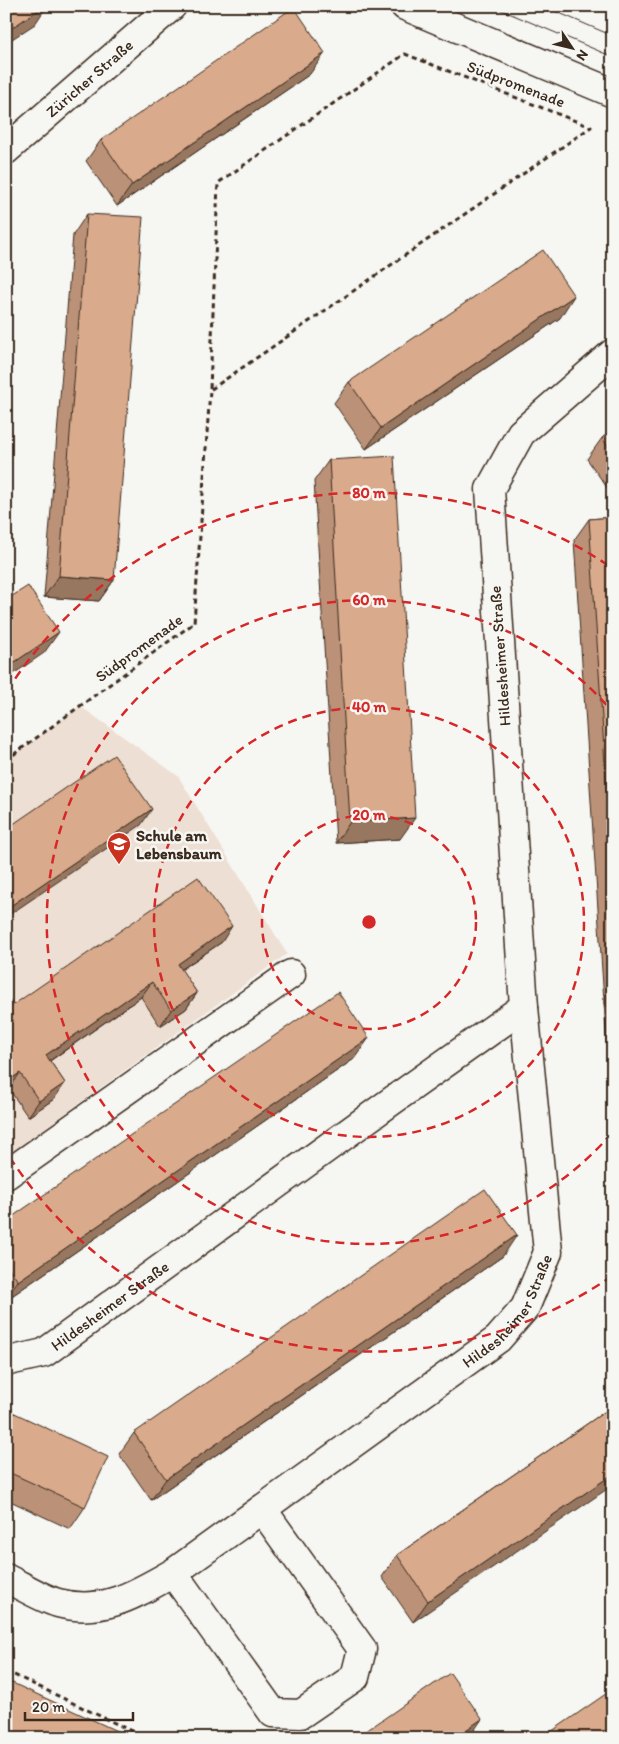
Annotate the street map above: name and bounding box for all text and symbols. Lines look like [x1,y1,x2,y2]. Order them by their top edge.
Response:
north arrow [546,22,596,72]
street label: Züricher Straße [42,35,136,121]
text: N [573,46,592,64]
street label: Südpromenade [464,57,568,111]
text: 80 m [352,484,386,502]
street label: Hildesheimer Straße [486,585,514,727]
text: 60 m [352,591,386,609]
street label: Südpromenade [92,610,186,686]
text: 40 m [352,698,387,716]
text: 20 m [352,806,386,824]
place label: Schule am Lebensbaum [136,826,222,863]
school or university icon: Schule am Lebensbaum [106,831,132,865]
centre of rings [360,913,378,931]
street label: Hildesheimer Straße [458,1251,556,1371]
street label: Hildesheimer Straße [47,1256,172,1355]
scale bar [25,1689,132,1721]
text: 20 m [32,1698,66,1716]

